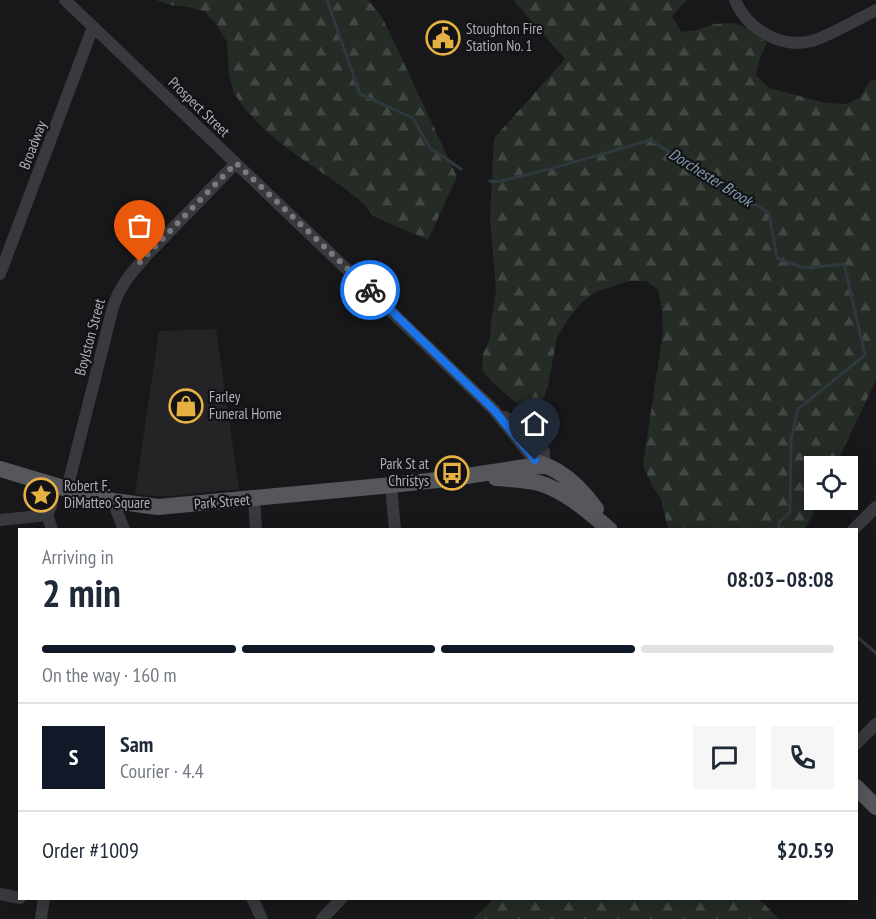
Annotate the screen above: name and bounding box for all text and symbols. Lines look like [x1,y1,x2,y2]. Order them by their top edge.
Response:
place label: Stoughton Fire Station No. 1 [466,19,543,55]
public building icon: Stoughton Fire Station No. 1 [425,20,461,56]
street label: Prospect Street [165,73,234,141]
street label: Broadway [15,117,51,172]
water label: Dorchester Brook [665,143,758,212]
pin [114,200,165,262]
icon: bag [123,209,156,242]
courier [340,260,400,320]
icon: bike [354,274,387,307]
street label: Boylston Street [70,296,109,377]
place label: Farley Funeral Home [209,387,282,423]
shop icon: Farley Funeral Home [168,388,204,424]
pin [509,398,560,460]
icon: home [518,407,551,440]
place label: Park St at Christys [380,454,429,490]
bus stop icon: Park St at Christys [434,455,470,491]
map controls [804,456,858,510]
button: locate [804,456,858,510]
place label: Robert F. DiMatteo Square [64,476,150,512]
place icon: Robert F. DiMatteo Square [23,477,59,513]
street label: Park Street [193,490,251,513]
text: Arriving in [42,544,114,570]
text: 08:03–08:08 [727,565,834,593]
text: 2 min [42,567,121,618]
text: On the way · 160 m [42,662,177,688]
button: chat [693,726,756,789]
button: phone [771,726,834,789]
text: Sam [120,730,153,758]
text: S [69,743,78,771]
text: Courier · 4.4 [120,758,204,784]
text: Order #1009 [42,836,139,864]
text: $20.59 [777,836,834,864]

